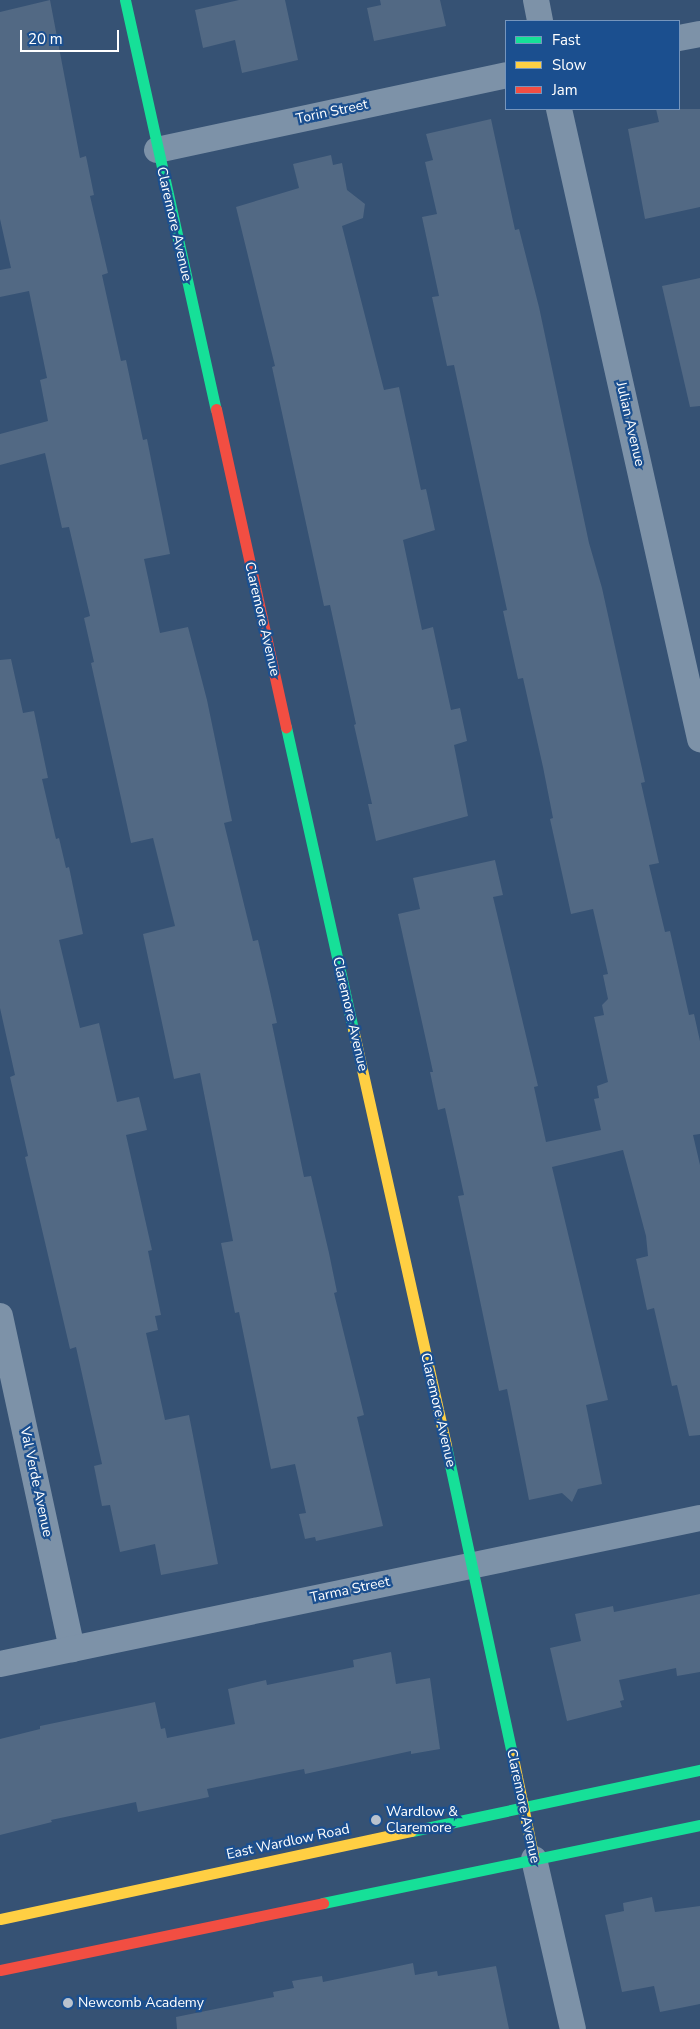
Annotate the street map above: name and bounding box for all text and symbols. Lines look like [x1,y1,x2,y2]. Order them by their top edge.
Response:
scale bar [22,20,121,52]
legend [505,20,680,110]
text: 20 m [28,29,63,49]
text: Fast [552,30,580,50]
text: Slow [552,55,586,75]
text: Jam [552,80,578,100]
street label: Torin Street [294,96,370,128]
street label: Claremore Avenue [153,165,195,283]
street label: Julian Avenue [612,380,648,468]
street label: Claremore Avenue [241,560,283,678]
street label: Claremore Avenue [329,955,371,1073]
street label: Claremore Avenue [417,1351,459,1469]
street label: Val Verde Avenue [16,1425,56,1539]
street label: Tarma Street [309,1573,391,1607]
street label: Claremore Avenue [503,1747,543,1865]
place label: Wardlow & Claremore [386,1804,458,1836]
marker: Wardlow & Claremore [370,1814,382,1826]
street label: East Wardlow Road [225,1821,351,1863]
place label: Newcomb Academy [78,1995,204,2011]
marker: Newcomb Academy [62,1997,74,2009]

